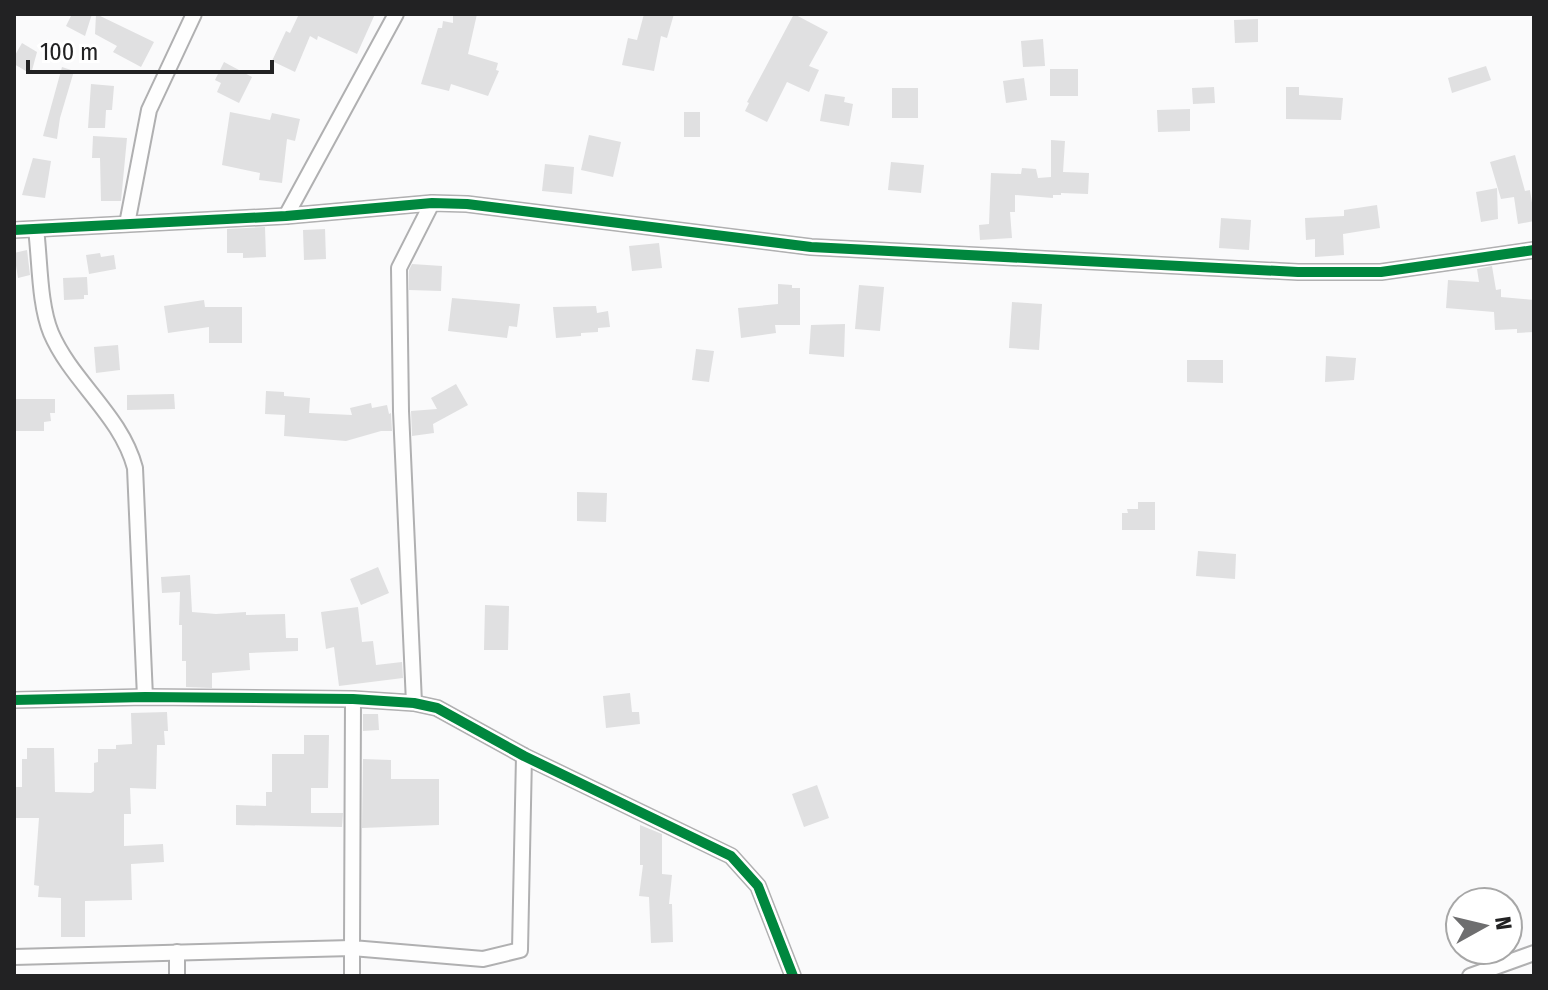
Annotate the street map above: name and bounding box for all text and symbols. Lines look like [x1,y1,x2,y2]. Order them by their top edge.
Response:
scale bar [28,24,272,74]
text: 100 m [40,38,98,66]
north arrow [1444,886,1524,966]
text: N [1489,915,1518,932]

